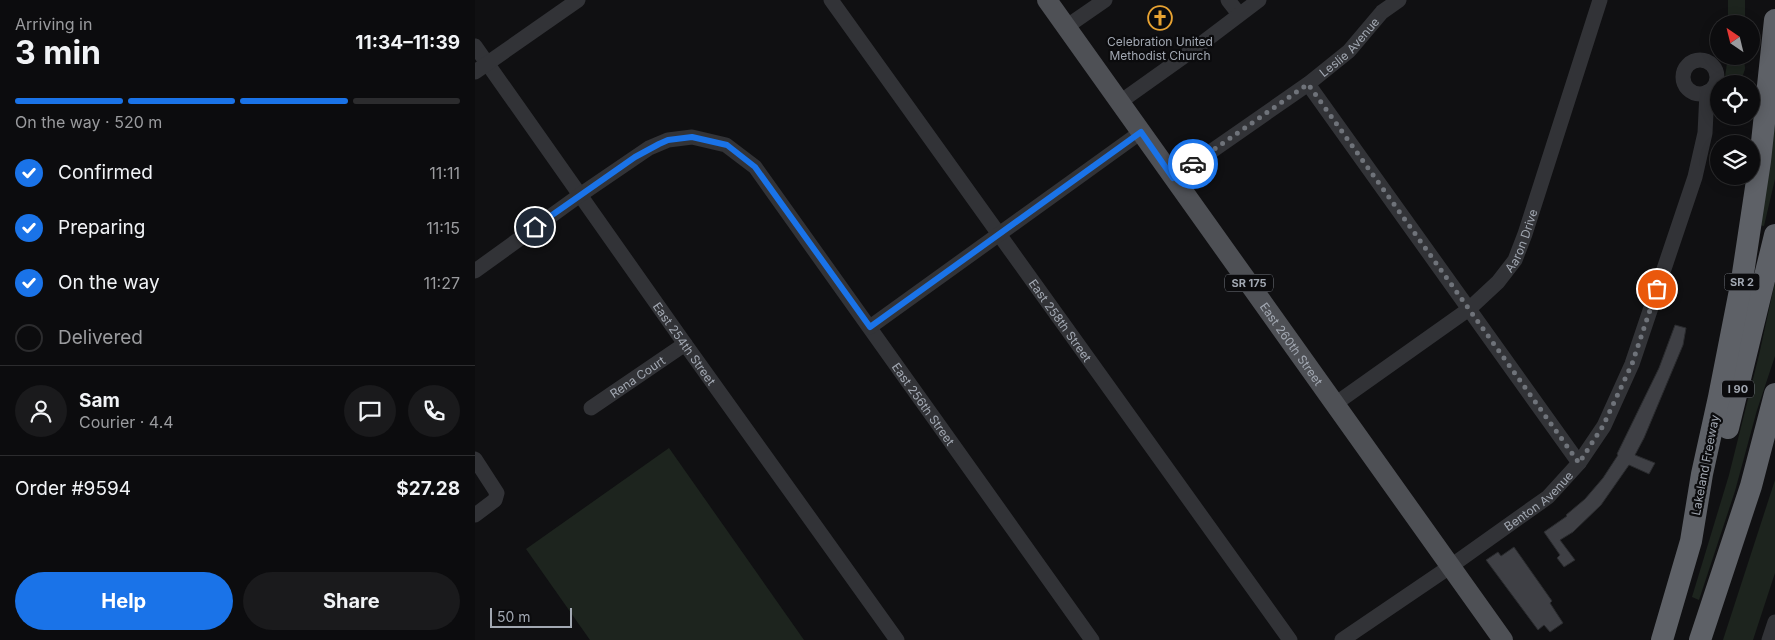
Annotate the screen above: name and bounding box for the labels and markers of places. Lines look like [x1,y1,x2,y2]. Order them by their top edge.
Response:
church icon: Celebration United Methodist Church [1147,5,1173,31]
place label: Celebration United Methodist Church [1107,34,1213,63]
pin [514,206,556,248]
pin [1636,268,1678,310]

